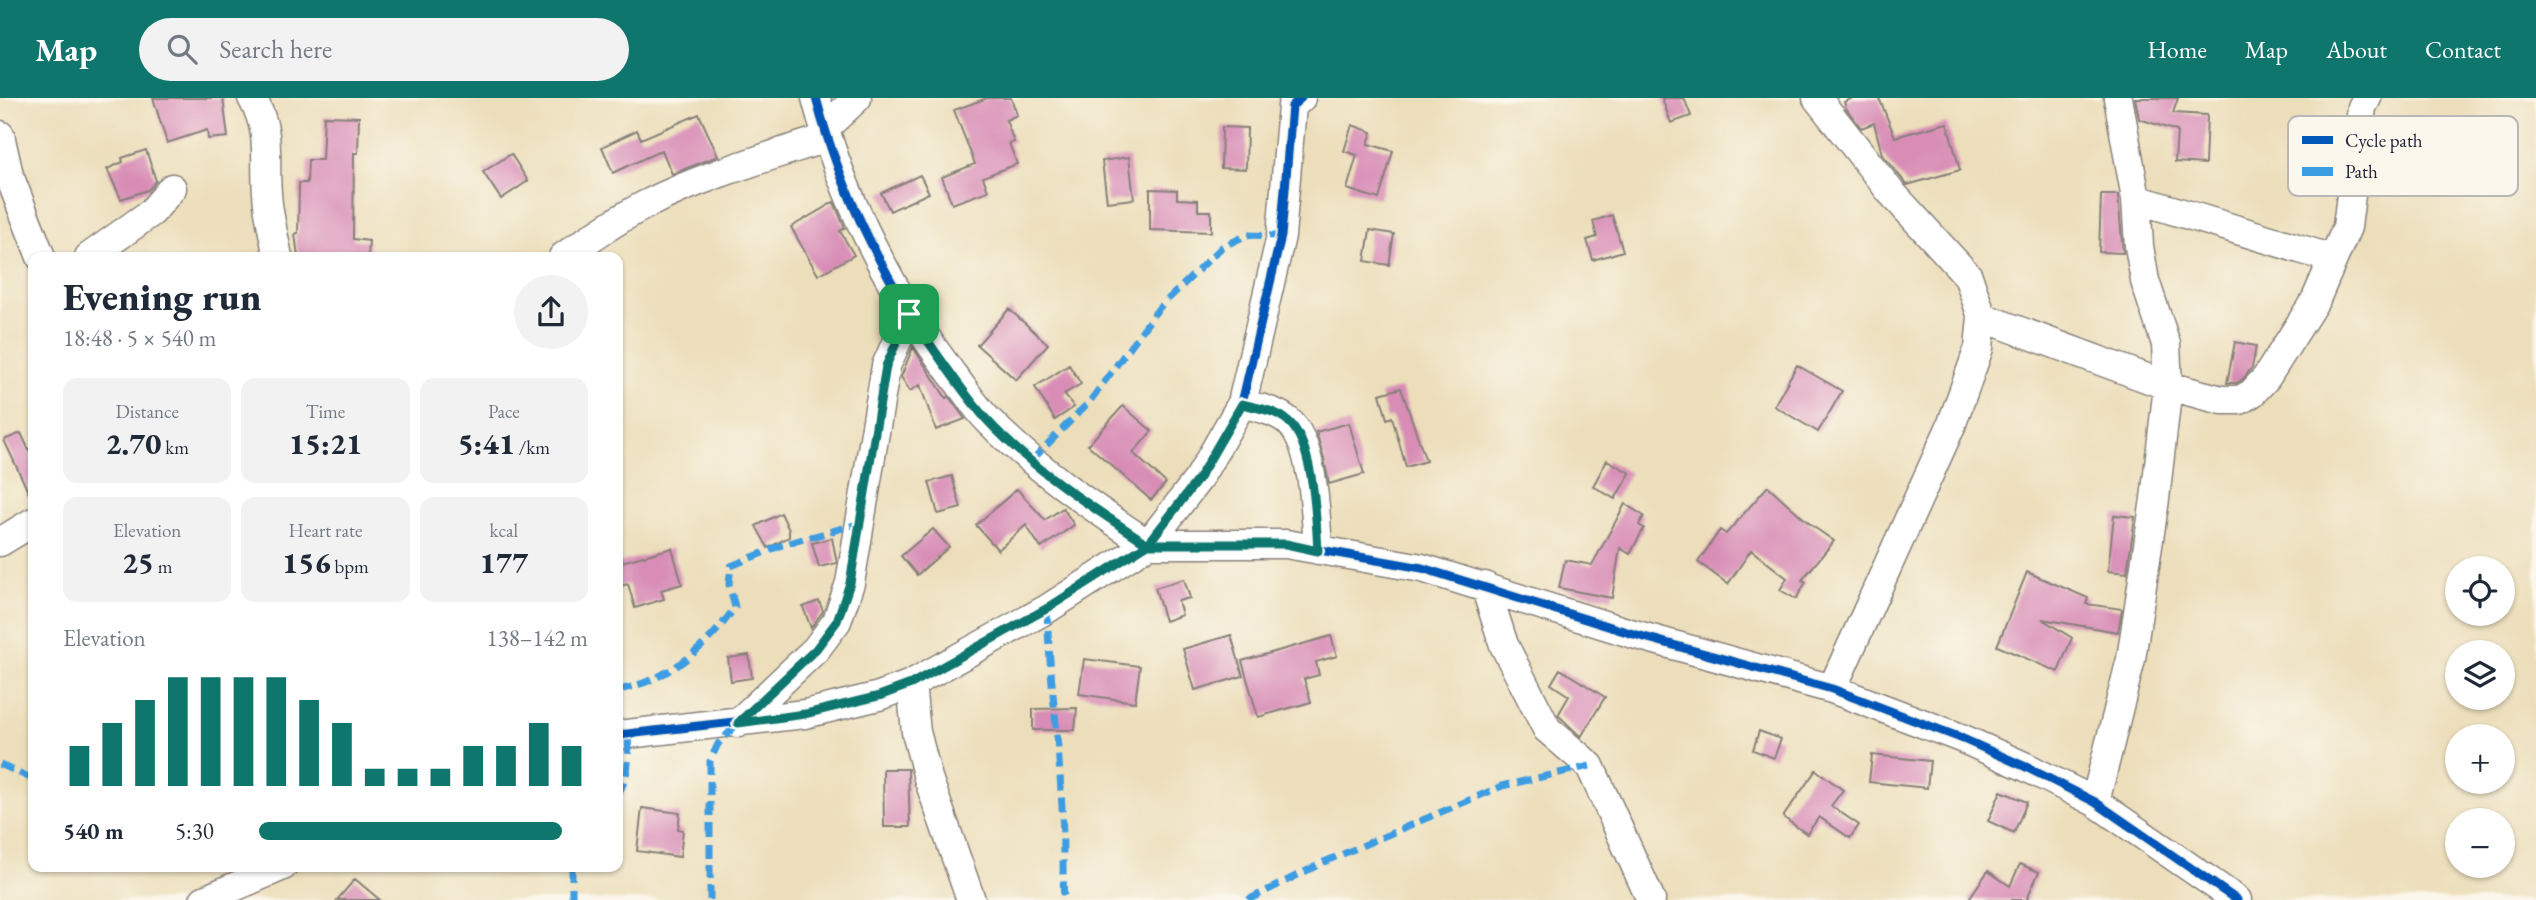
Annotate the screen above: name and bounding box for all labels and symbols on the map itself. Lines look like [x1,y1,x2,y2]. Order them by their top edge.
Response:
legend [2288,116,2518,196]
text: Cycle path [2345,128,2423,153]
text: Path [2345,159,2378,184]
pin [879,284,939,344]

